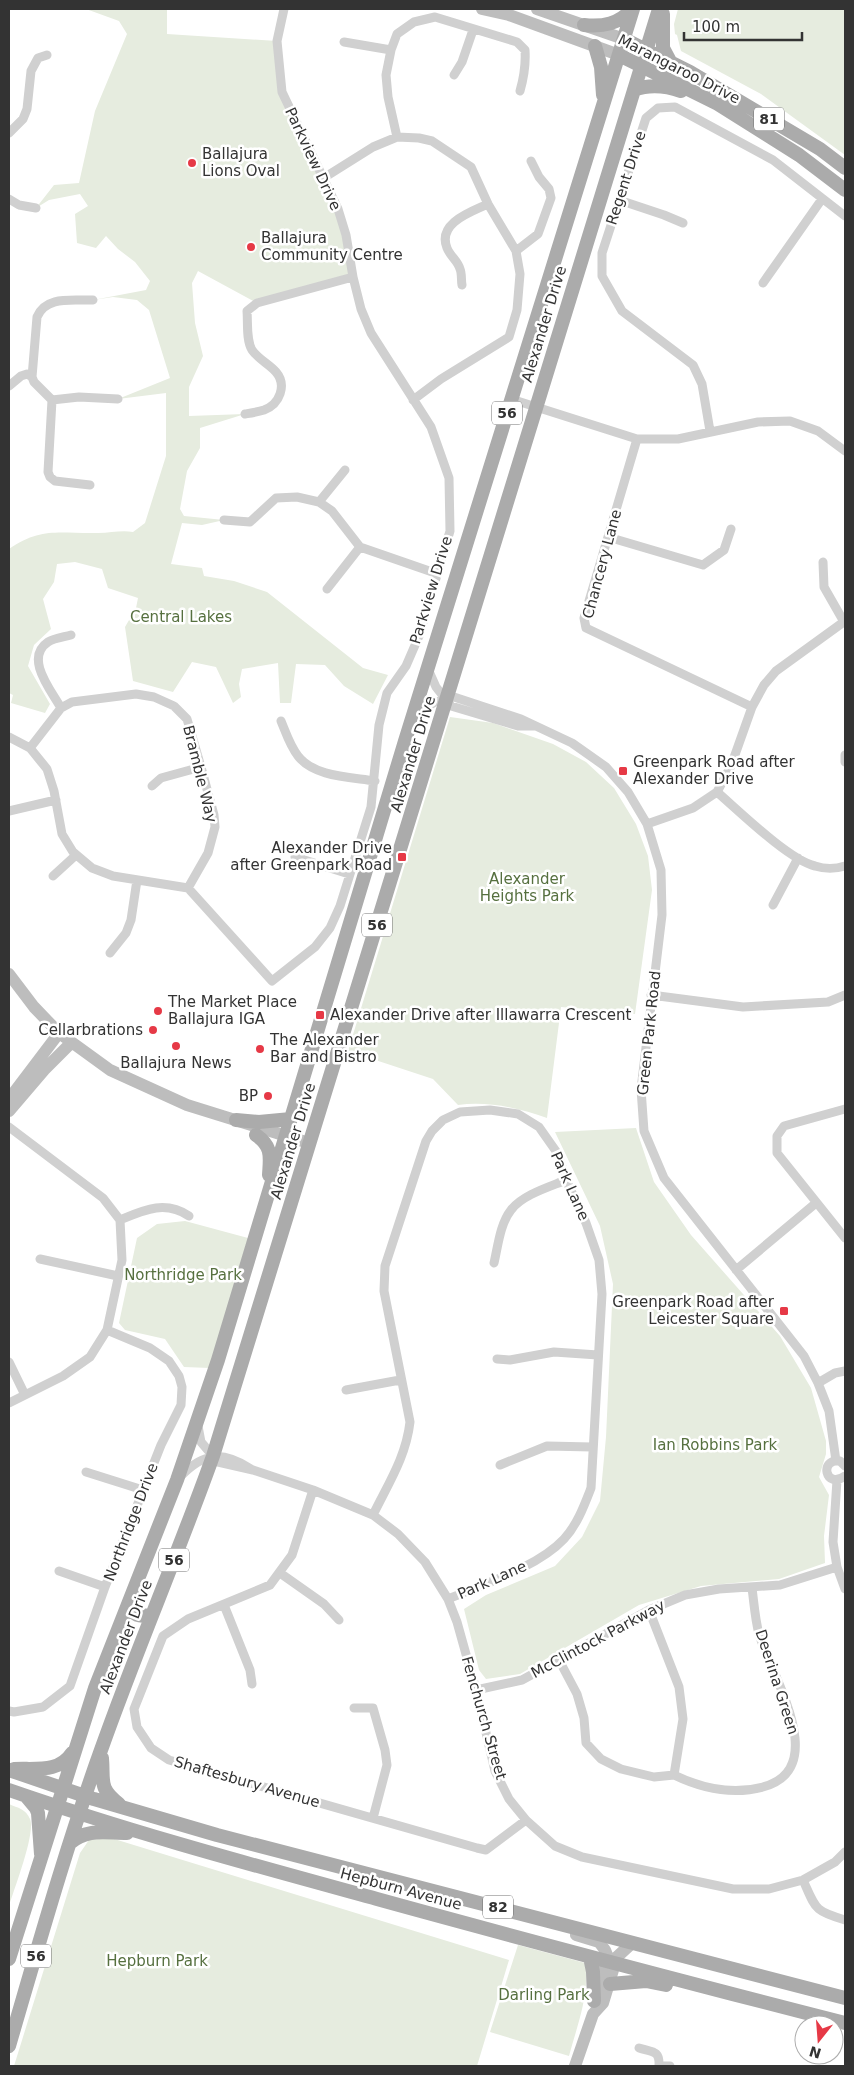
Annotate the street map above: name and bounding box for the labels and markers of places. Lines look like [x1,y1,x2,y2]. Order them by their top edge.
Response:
place label: Ballajura Lions Oval [202,145,280,180]
marker: Ballajura Lions Oval [186,157,198,169]
place label: Ballajura Community Centre [261,229,403,264]
marker: Ballajura Community Centre [245,241,257,253]
place label: Greenpark Road after Alexander Drive [633,753,795,788]
marker: Greenpark Road after Alexander Drive [617,765,629,777]
place label: Alexander Drive after Greenpark Road [230,839,392,874]
marker: Alexander Drive after Greenpark Road [396,851,408,863]
place label: The Market Place Ballajura IGA [167,993,297,1028]
marker: The Market Place Ballajura IGA [152,1005,164,1017]
place label: Alexander Drive after Illawarra Crescent [330,1006,631,1024]
marker: Alexander Drive after Illawarra Crescent [314,1009,326,1021]
place label: Cellarbrations [38,1021,143,1039]
marker: Cellarbrations [147,1024,159,1036]
place label: The Alexander Bar and Bistro [269,1031,379,1066]
marker: Ballajura News [170,1040,182,1052]
marker: The Alexander Bar and Bistro [254,1043,266,1055]
place label: Ballajura News [120,1054,232,1072]
place label: BP [239,1087,258,1105]
marker: BP [262,1090,274,1102]
place label: Greenpark Road after Leicester Square [612,1293,775,1328]
marker: Greenpark Road after Leicester Square [778,1305,790,1317]

